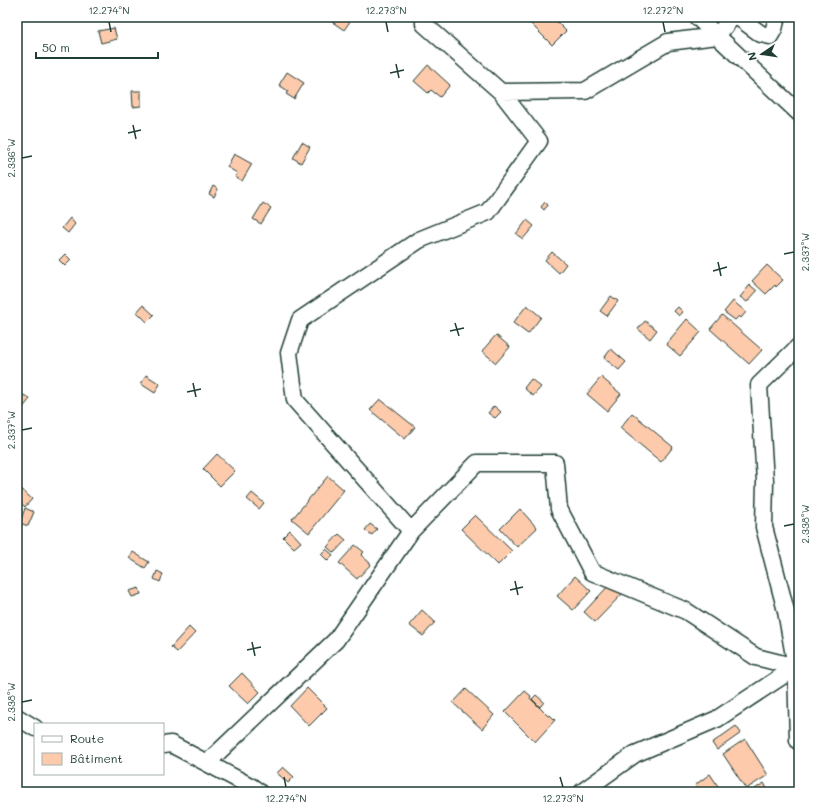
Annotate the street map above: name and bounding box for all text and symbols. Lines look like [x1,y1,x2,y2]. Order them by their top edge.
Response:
text: 12.274°N [88,3,130,17]
text: 12.273°N [365,3,407,17]
text: 12.272°N [643,3,683,17]
scale bar [36,34,158,60]
north arrow [742,34,782,74]
text: 50 m [42,39,70,55]
text: N [744,51,760,62]
text: 2.336°W [4,138,18,177]
text: 2.337°W [798,233,812,271]
text: 2.337°W [4,411,18,449]
text: 2.338°W [798,504,812,543]
text: 2.338°W [4,682,18,721]
legend [34,723,164,775]
text: Route [70,730,104,746]
text: Bâtiment [70,750,123,766]
text: 12.274°N [265,791,307,805]
text: 12.273°N [542,791,584,805]

